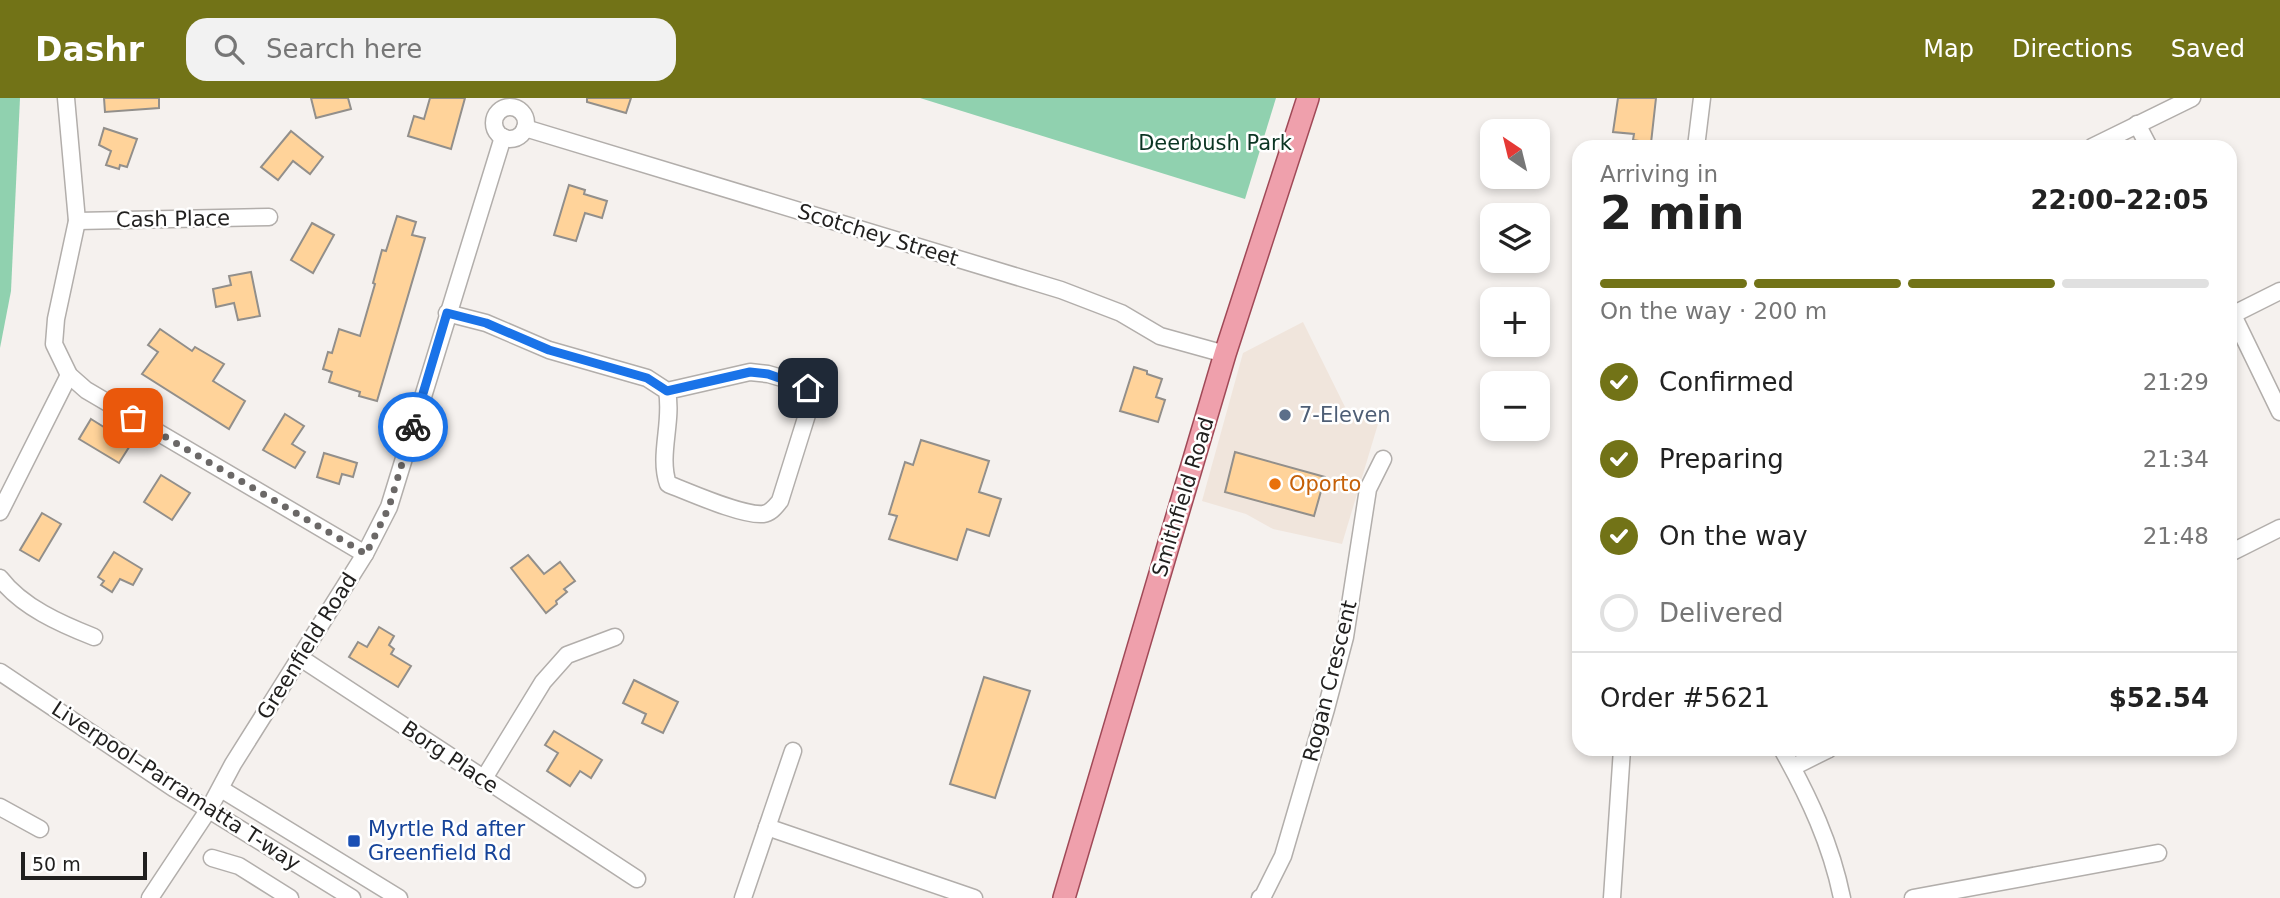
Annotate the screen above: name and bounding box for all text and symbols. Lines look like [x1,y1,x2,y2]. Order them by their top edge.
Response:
search box [186,18,676,81]
text: Dashr [35,30,144,69]
icon: search [210,30,248,68]
text: Search here [266,34,422,64]
text: Map [1923,35,1974,63]
text: Directions [2012,35,2133,63]
text: Saved [2171,35,2245,63]
north arrow [1480,119,1550,189]
map controls [1480,119,1550,441]
park label: Deerbush Park [1138,131,1293,155]
text: Arriving in [1600,161,1718,187]
text: 22:00–22:05 [2030,185,2209,215]
text: 2 min [1600,186,1744,240]
street label: Scotchey Street [795,199,961,271]
button: layers [1480,203,1550,273]
street label: Cash Place [116,206,230,232]
button: + [1480,287,1550,357]
text: On the way · 200 m [1600,298,1827,324]
pin [778,358,838,418]
icon: check [1600,363,1638,401]
text: Confirmed [1659,367,1794,397]
icon: home [789,369,827,407]
text: 21:29 [2143,369,2209,395]
button: − [1480,371,1550,441]
pin [103,388,163,448]
courier [378,392,448,462]
icon: bag [114,399,152,437]
place label: 7-Eleven [1299,403,1391,427]
marker: 7-Eleven [1277,407,1293,423]
icon: bike [394,408,432,446]
street label: Smithfield Road [1147,414,1219,580]
icon: check [1600,440,1638,478]
text: Preparing [1659,444,1784,474]
text: 21:34 [2143,446,2209,472]
place label: Oporto [1289,472,1361,496]
marker: Oporto [1267,476,1283,492]
icon: check [1600,517,1638,555]
text: On the way [1659,521,1808,551]
text: 21:48 [2143,523,2209,549]
street label: Greenfield Road [252,568,362,724]
street label: Rogan Crescent [1298,598,1362,764]
text: Delivered [1659,598,1783,628]
text: Order #5621 [1600,683,1770,713]
text: $52.54 [2109,683,2209,713]
street label: Liverpool–Parramatta T-way [47,697,305,875]
street label: Borg Place [397,716,503,798]
place label: Myrtle Rd after Greenfield Rd [368,817,525,865]
marker: Myrtle Rd after Greenfield Rd [346,833,362,849]
scale bar [21,849,147,881]
text: 50 m [32,853,81,875]

